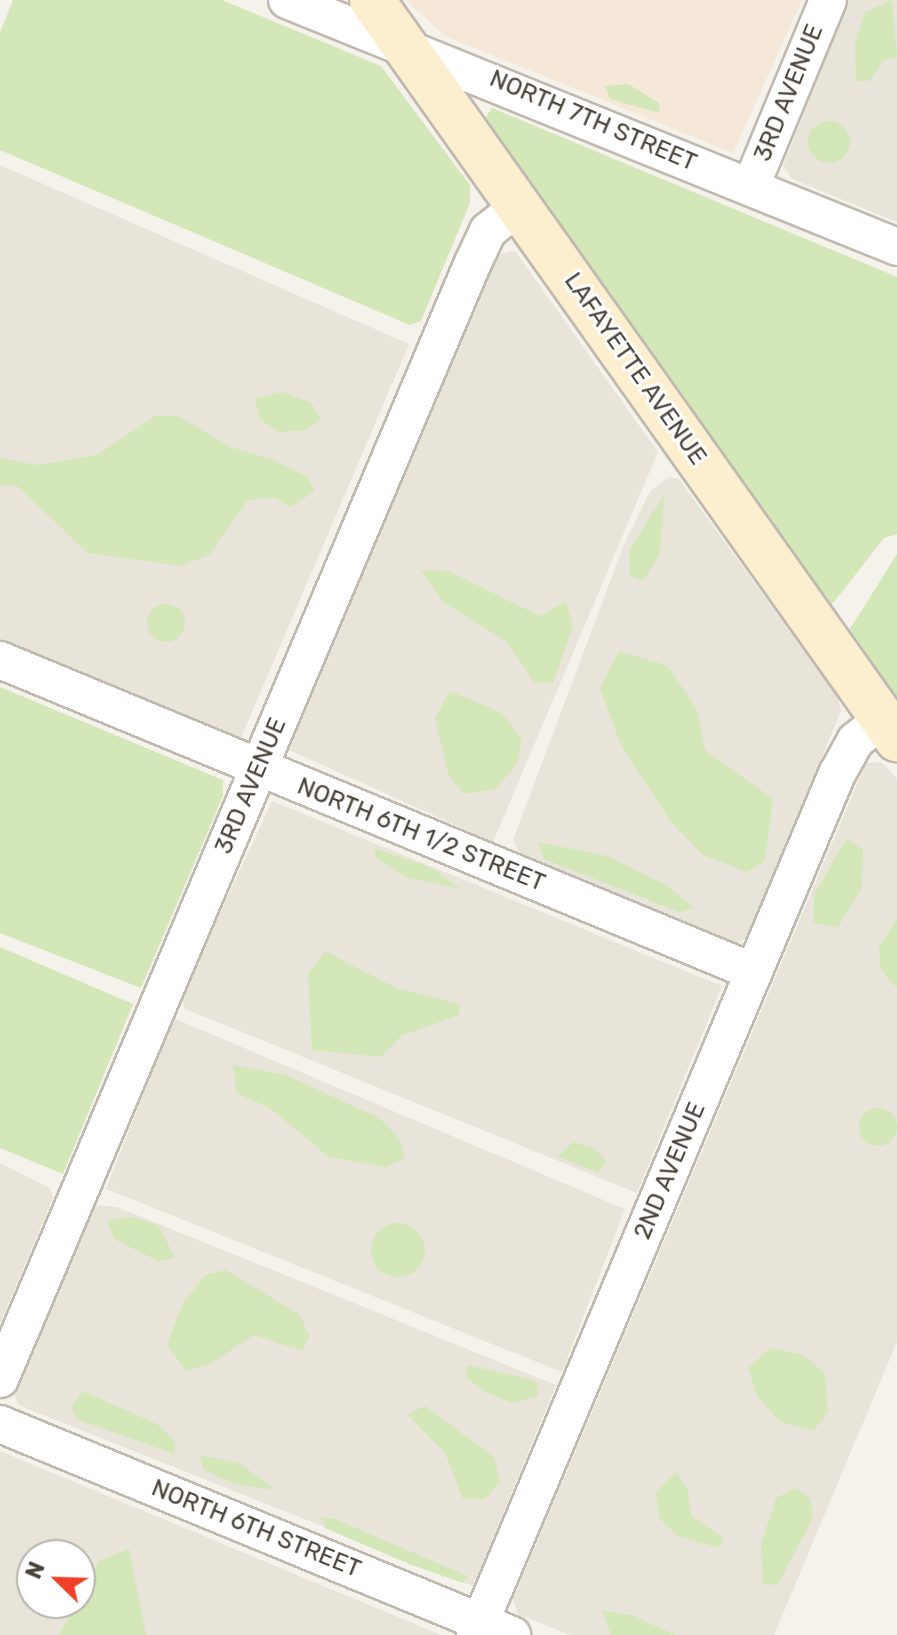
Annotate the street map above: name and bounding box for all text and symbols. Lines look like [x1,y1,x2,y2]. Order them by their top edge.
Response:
street label: 3RD AVENUE [748,20,830,166]
street label: NORTH 7TH STREET [485,64,701,178]
street label: LAFAYETTE AVENUE [558,267,712,471]
street label: 3RD AVENUE [209,713,293,859]
street label: NORTH 6TH 1/2 STREET [293,772,549,898]
street label: 2ND AVENUE [628,1098,712,1244]
street label: NORTH 6TH STREET [147,1474,365,1584]
north arrow [16,1539,96,1619]
text: N [20,1558,51,1583]

